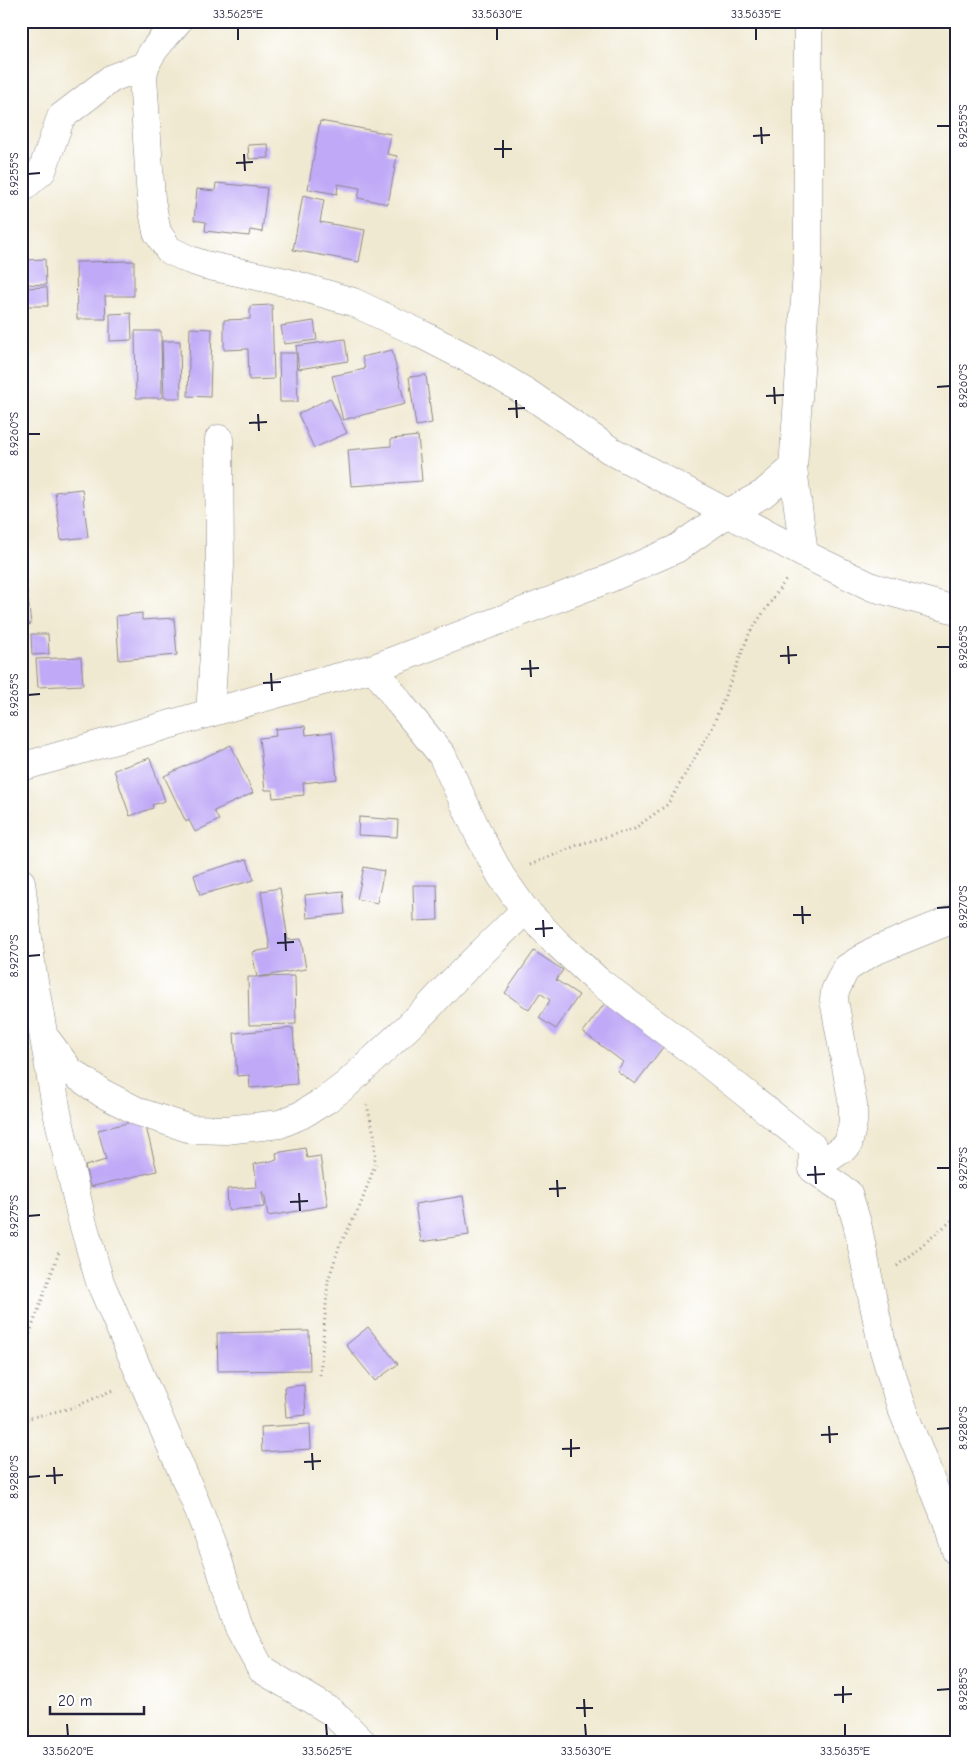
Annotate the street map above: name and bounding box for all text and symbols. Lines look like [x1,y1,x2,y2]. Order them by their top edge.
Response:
text: 33.5625°E [213,7,263,21]
text: 33.5630°E [472,7,522,21]
text: 33.5635°E [731,7,781,21]
text: 8.9255°S [956,104,970,148]
text: 8.9255°S [7,152,21,196]
text: 8.9260°S [956,364,970,408]
text: 8.9260°S [7,412,21,456]
text: 8.9265°S [956,625,970,669]
text: 8.9265°S [7,673,21,717]
text: 8.9270°S [956,885,970,929]
text: 8.9270°S [7,934,21,978]
text: 8.9275°S [956,1146,970,1189]
text: 8.9275°S [7,1194,21,1237]
text: 8.9280°S [956,1406,970,1450]
text: 8.9280°S [7,1455,21,1499]
text: 8.9285°S [956,1667,970,1710]
scale bar [50,1684,144,1716]
text: 20 m [58,1692,92,1710]
text: 33.5620°E [43,1744,93,1758]
text: 33.5625°E [302,1744,352,1758]
text: 33.5630°E [561,1744,611,1758]
text: 33.5635°E [820,1744,870,1758]

